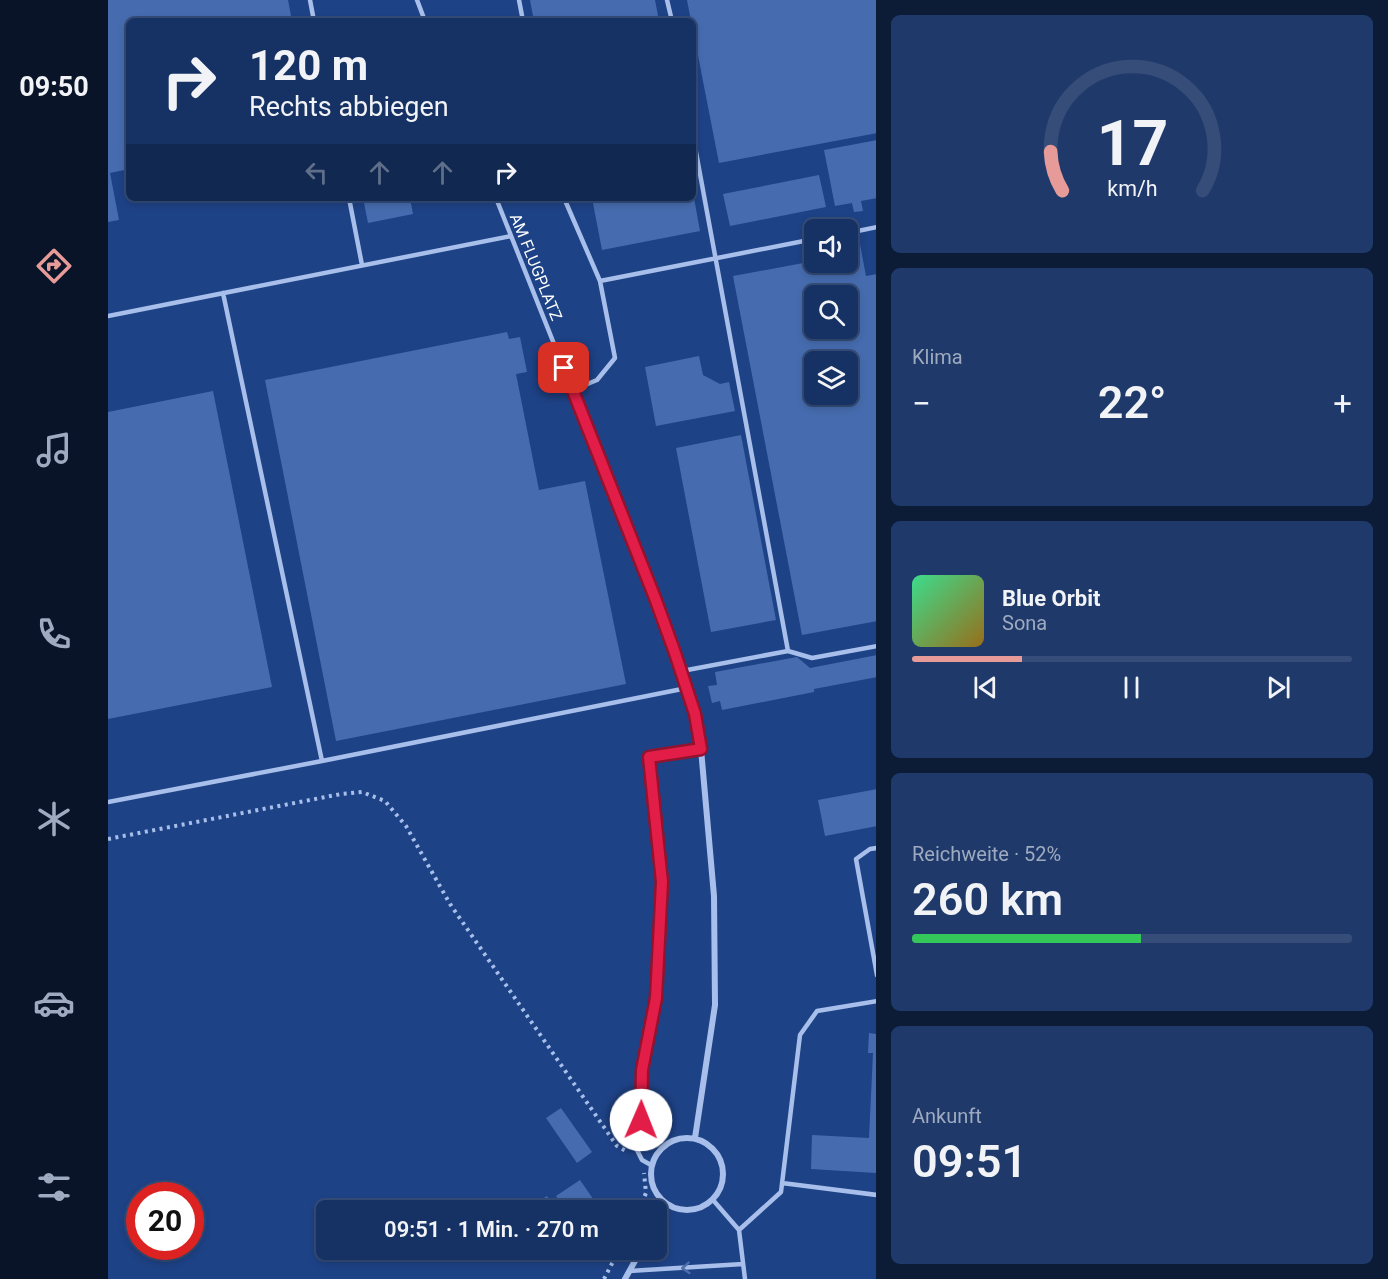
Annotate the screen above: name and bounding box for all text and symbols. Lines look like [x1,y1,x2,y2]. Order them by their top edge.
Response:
text: 120 m [249,41,368,90]
icon: right [150,42,228,120]
text: 09:50 [19,71,89,103]
text: Rechts abbiegen [249,91,449,123]
text: 17 [1096,107,1168,180]
icon: left [300,156,333,189]
icon: ahead [363,156,396,189]
icon: ahead [426,156,459,189]
icon: right [489,156,522,189]
text: km/h [1107,176,1157,201]
street label: AM FLUGPLATZ [506,211,566,323]
map controls [804,219,858,405]
button: sound [804,219,858,273]
icon: directions [33,245,75,287]
button: search [804,285,858,339]
pin [538,342,589,393]
text: Klima [912,345,963,369]
icon: arrive [547,351,580,384]
button: layers [804,351,858,405]
text: 22° [1098,376,1166,429]
text: − [912,384,931,423]
text: + [1333,384,1352,423]
icon: music [33,429,75,471]
text: Blue Orbit [1002,586,1100,611]
text: Sona [1002,611,1047,635]
icon: phone [33,613,75,655]
icon: previous [969,671,1002,704]
icon: pause [1115,671,1148,704]
icon: next [1262,671,1295,704]
icon: climate [33,798,75,840]
text: Reichweite · 52% [912,842,1061,866]
text: 260 km [912,873,1063,926]
icon: car [33,982,75,1024]
position arrow [609,1088,673,1152]
text: Ankunft [912,1104,982,1128]
text: 09:51 [912,1135,1027,1188]
icon: filters [33,1166,75,1208]
speed limit sign: 20 [126,1182,204,1260]
text: 09:51 · 1 Min. · 270 m [384,1217,599,1242]
one-way arrow [682,1261,691,1274]

